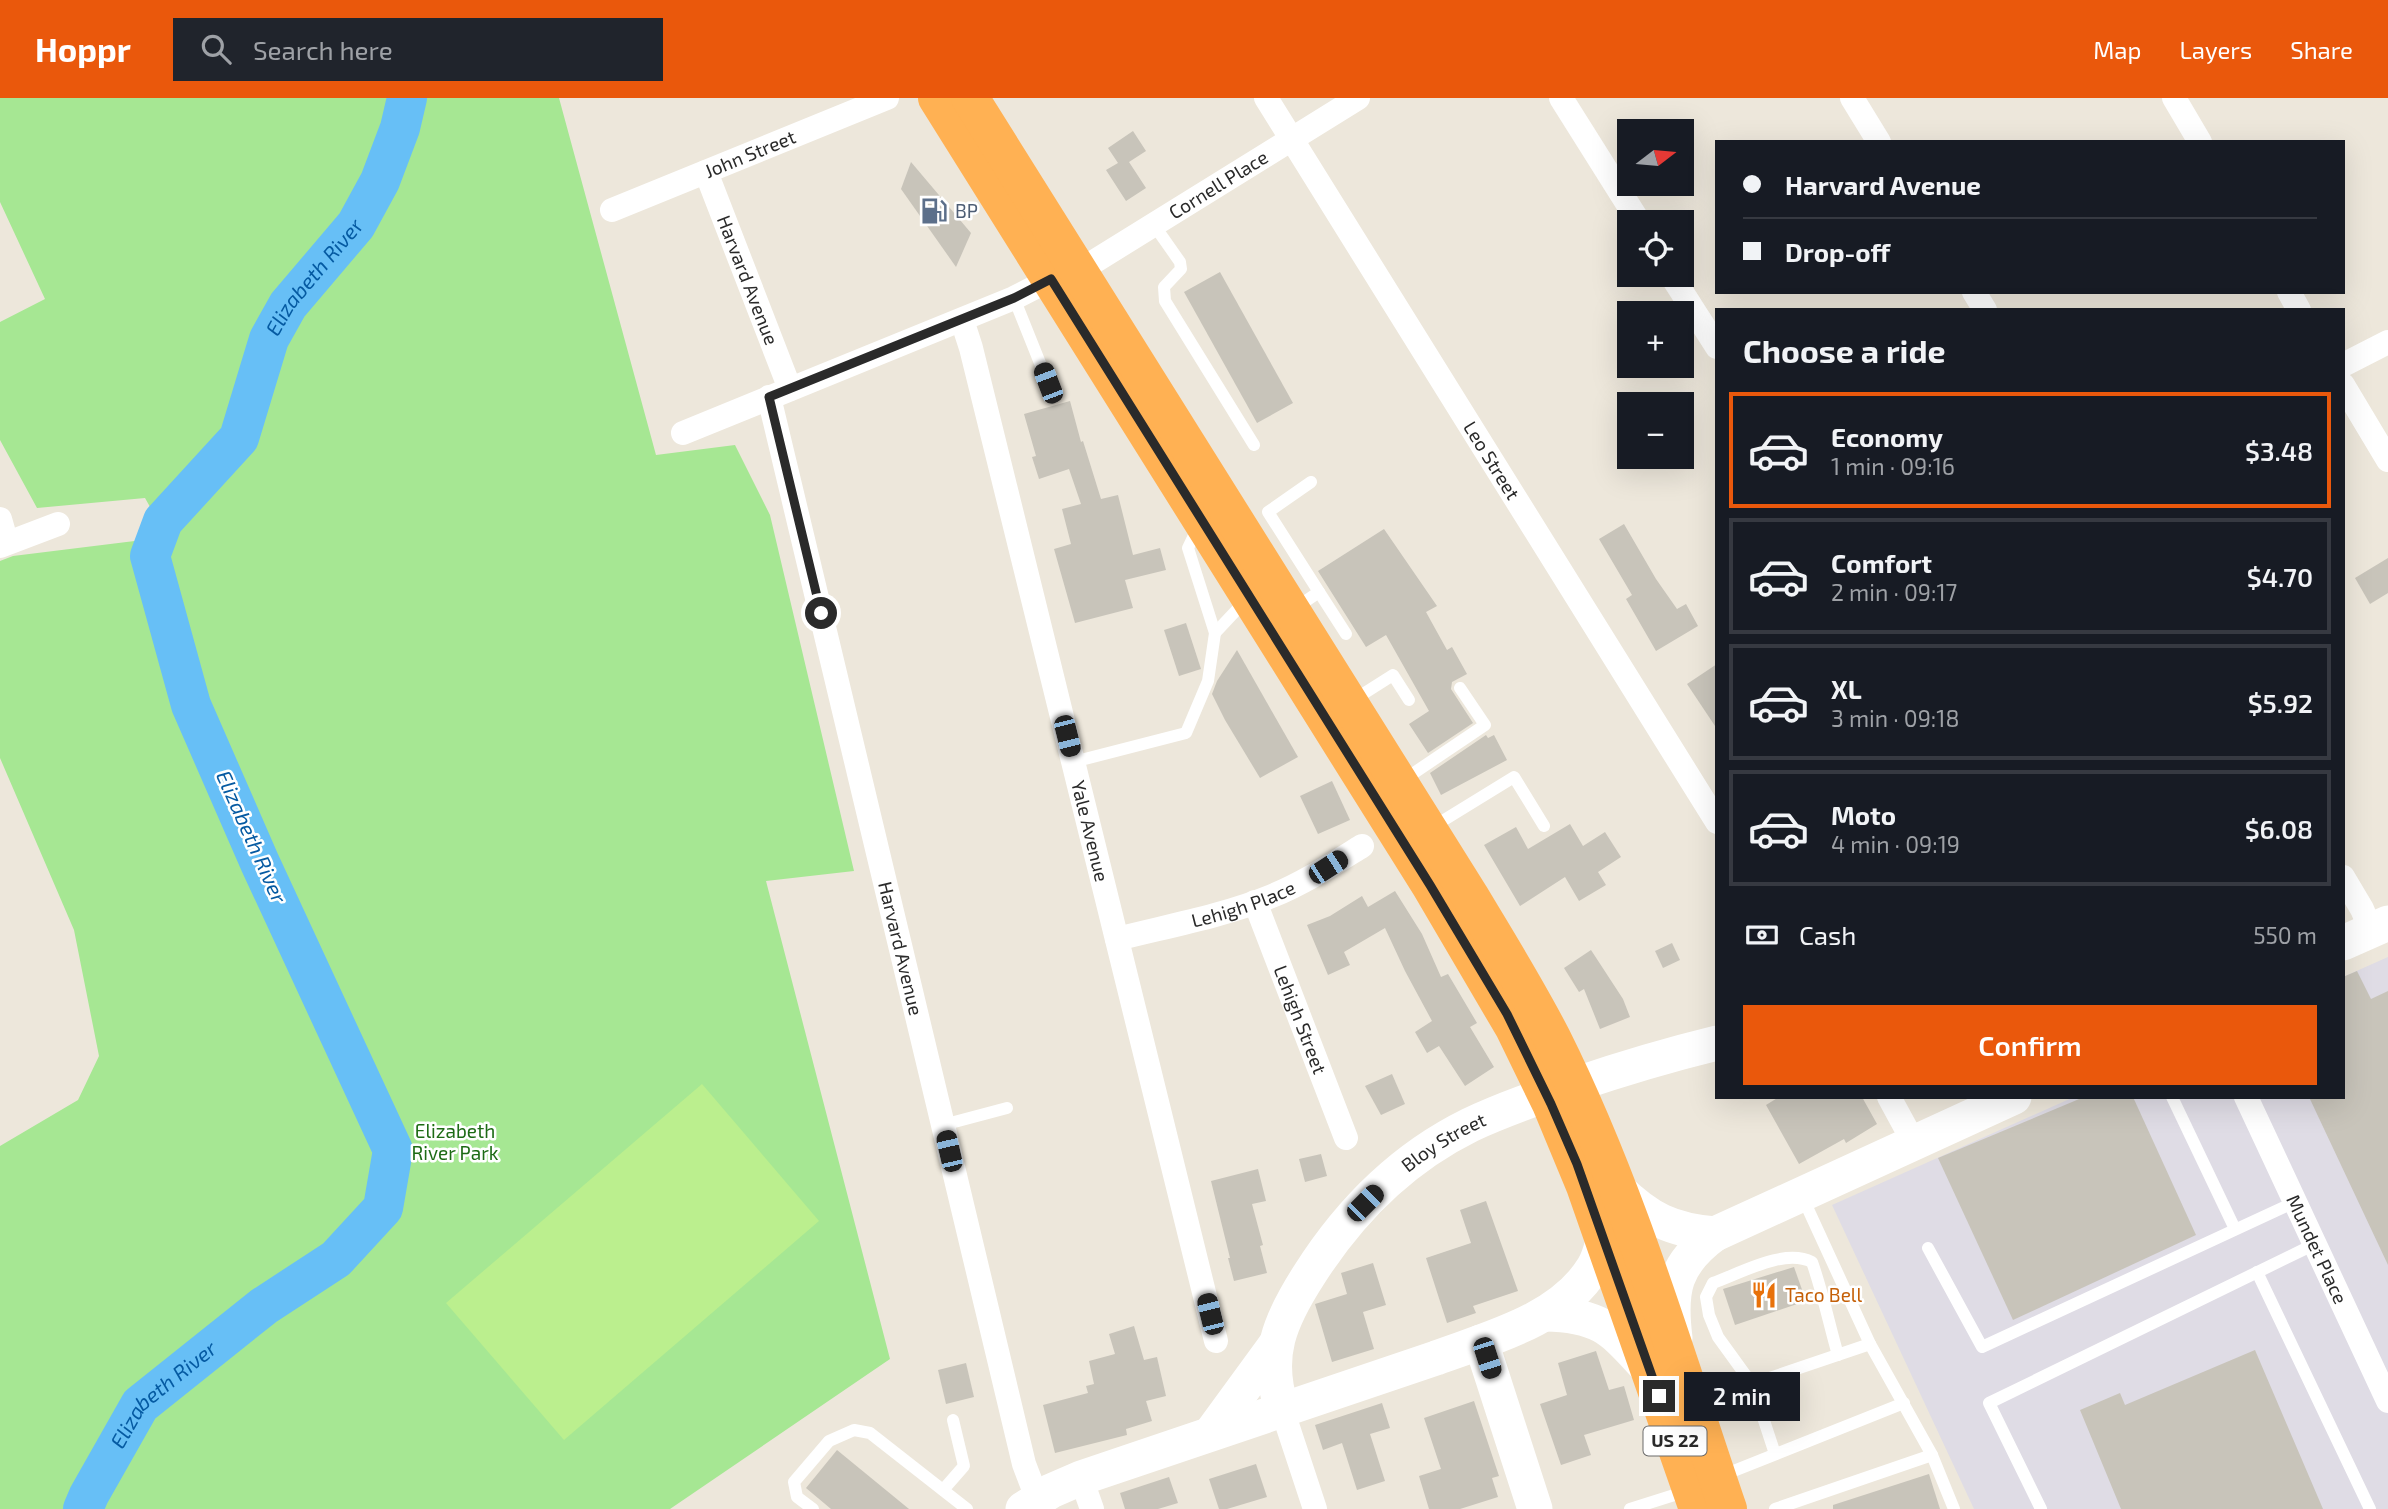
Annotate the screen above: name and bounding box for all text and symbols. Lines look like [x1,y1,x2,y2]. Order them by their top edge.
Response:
search box [173,18,663,81]
text: Hoppr [35,29,131,69]
icon: search [197,30,235,68]
text: Search here [253,34,393,65]
text: Map [2093,35,2141,64]
text: Layers [2179,35,2252,64]
text: Share [2290,35,2353,64]
north arrow [1617,119,1694,196]
map controls [1617,119,1694,469]
street label: John Street [701,124,799,182]
street label: Cornell Place [1164,145,1272,224]
text: Harvard Avenue [1785,169,1981,200]
fuel station icon: BP [919,196,949,226]
place label: BP [955,199,978,222]
button: locate [1617,210,1694,287]
street label: Harvard Avenue [713,212,784,348]
water label: Elizabeth River [259,214,368,340]
text: Drop-off [1785,236,1890,267]
button: + [1617,301,1694,378]
text: Choose a ride [1743,331,1946,369]
car [1031,360,1066,406]
button: − [1617,392,1694,469]
street label: Leo Street [1459,417,1525,504]
icon: car [1747,419,1810,482]
text: Economy [1831,421,1943,452]
text: $3.48 [2245,435,2313,466]
text: 1 min · 09:16 [1831,452,1955,480]
icon: car [1747,545,1810,608]
text: Comfort [1831,547,1932,578]
text: $4.70 [2247,561,2313,592]
text: 2 min · 09:17 [1831,578,1957,606]
route start [805,597,837,629]
icon: car [1747,671,1810,734]
text: XL [1831,673,1862,704]
text: $5.92 [2248,687,2313,718]
text: 3 min · 09:18 [1831,704,1959,732]
car [1052,713,1083,759]
water label: Elizabeth River [212,766,293,907]
street label: Yale Avenue [1067,778,1114,884]
icon: car [1747,797,1810,860]
text: Moto [1831,799,1896,830]
text: $6.08 [2245,813,2313,844]
text: 4 min · 09:19 [1831,830,1960,858]
car [1305,847,1352,887]
street label: Lehigh Place [1189,875,1299,932]
street label: Harvard Avenue [874,879,928,1018]
icon: cash [1743,916,1781,954]
text: Cash [1799,919,1856,950]
text: 550 m [2253,921,2317,949]
street label: Lehigh Street [1269,962,1332,1077]
button: Confirm [1743,1005,2317,1085]
street label: Bloy Street [1396,1107,1489,1176]
park label: Elizabeth River Park [412,1119,499,1164]
car [935,1128,964,1174]
car [1343,1181,1388,1225]
street label: Mundet Place [2282,1191,2353,1307]
restaurant icon: Taco Bell [1749,1280,1779,1310]
place label: Taco Bell [1785,1283,1862,1306]
car [1195,1291,1226,1337]
water label: Elizabeth River [104,1335,221,1452]
car [1471,1335,1504,1381]
callout: 2 min [1684,1372,1799,1420]
route end [1643,1380,1675,1412]
text: 2 min [1713,1382,1771,1410]
road number: US 22 [1644,1426,1706,1456]

